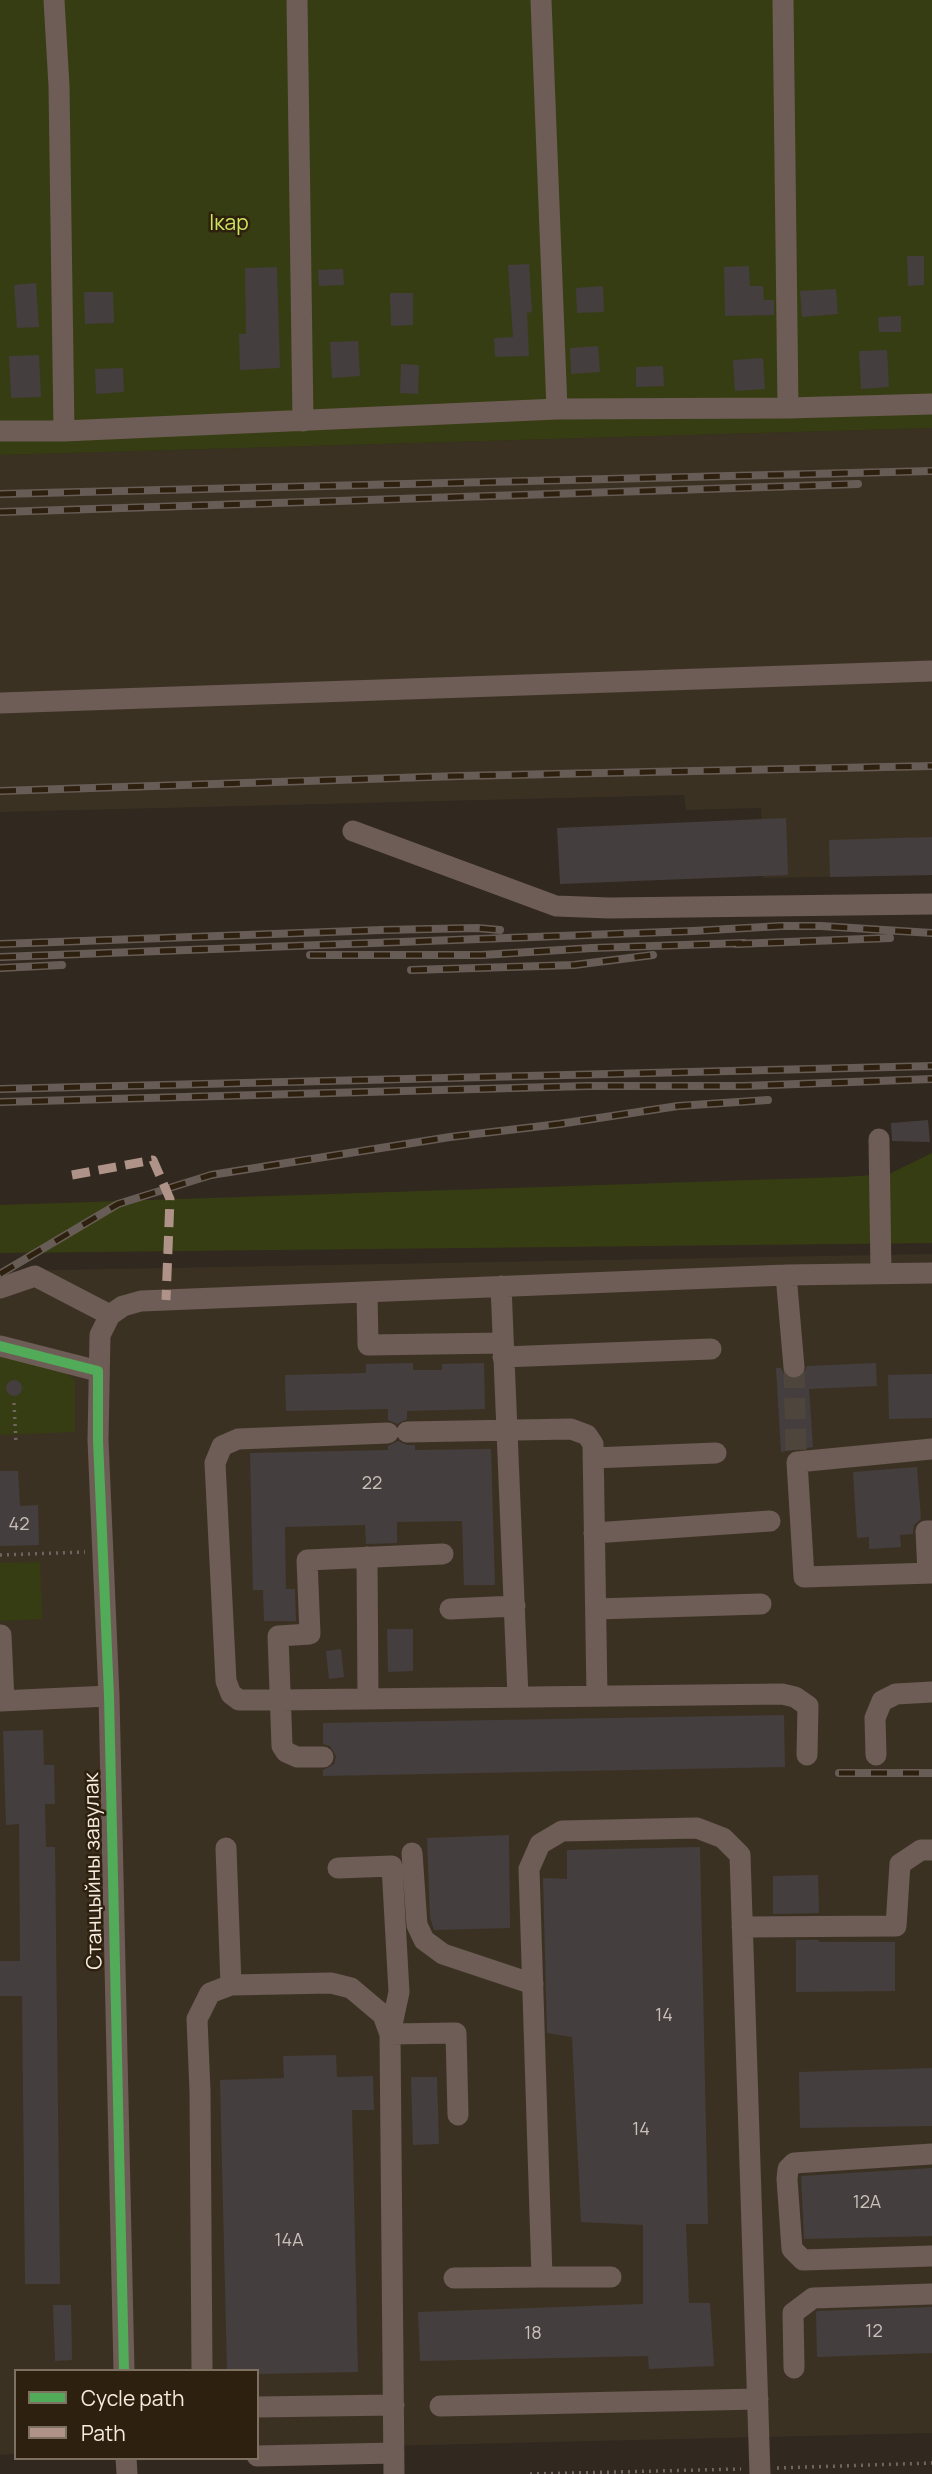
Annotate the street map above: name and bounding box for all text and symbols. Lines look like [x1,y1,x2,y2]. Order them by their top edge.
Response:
park label: Ікар [209,211,249,237]
house number: 22 [362,1473,382,1495]
house number: 42 [9,1514,29,1536]
street label: Станцыйны завулак [80,1772,108,1970]
house number: 14 [655,2005,673,2027]
house number: 14 [632,2119,650,2141]
house number: 12А [853,2192,881,2214]
house number: 14А [274,2230,304,2252]
house number: 12 [865,2321,883,2343]
house number: 18 [524,2323,542,2345]
legend [14,2369,259,2460]
text: Cycle path [81,2384,184,2412]
text: Path [81,2419,126,2447]

